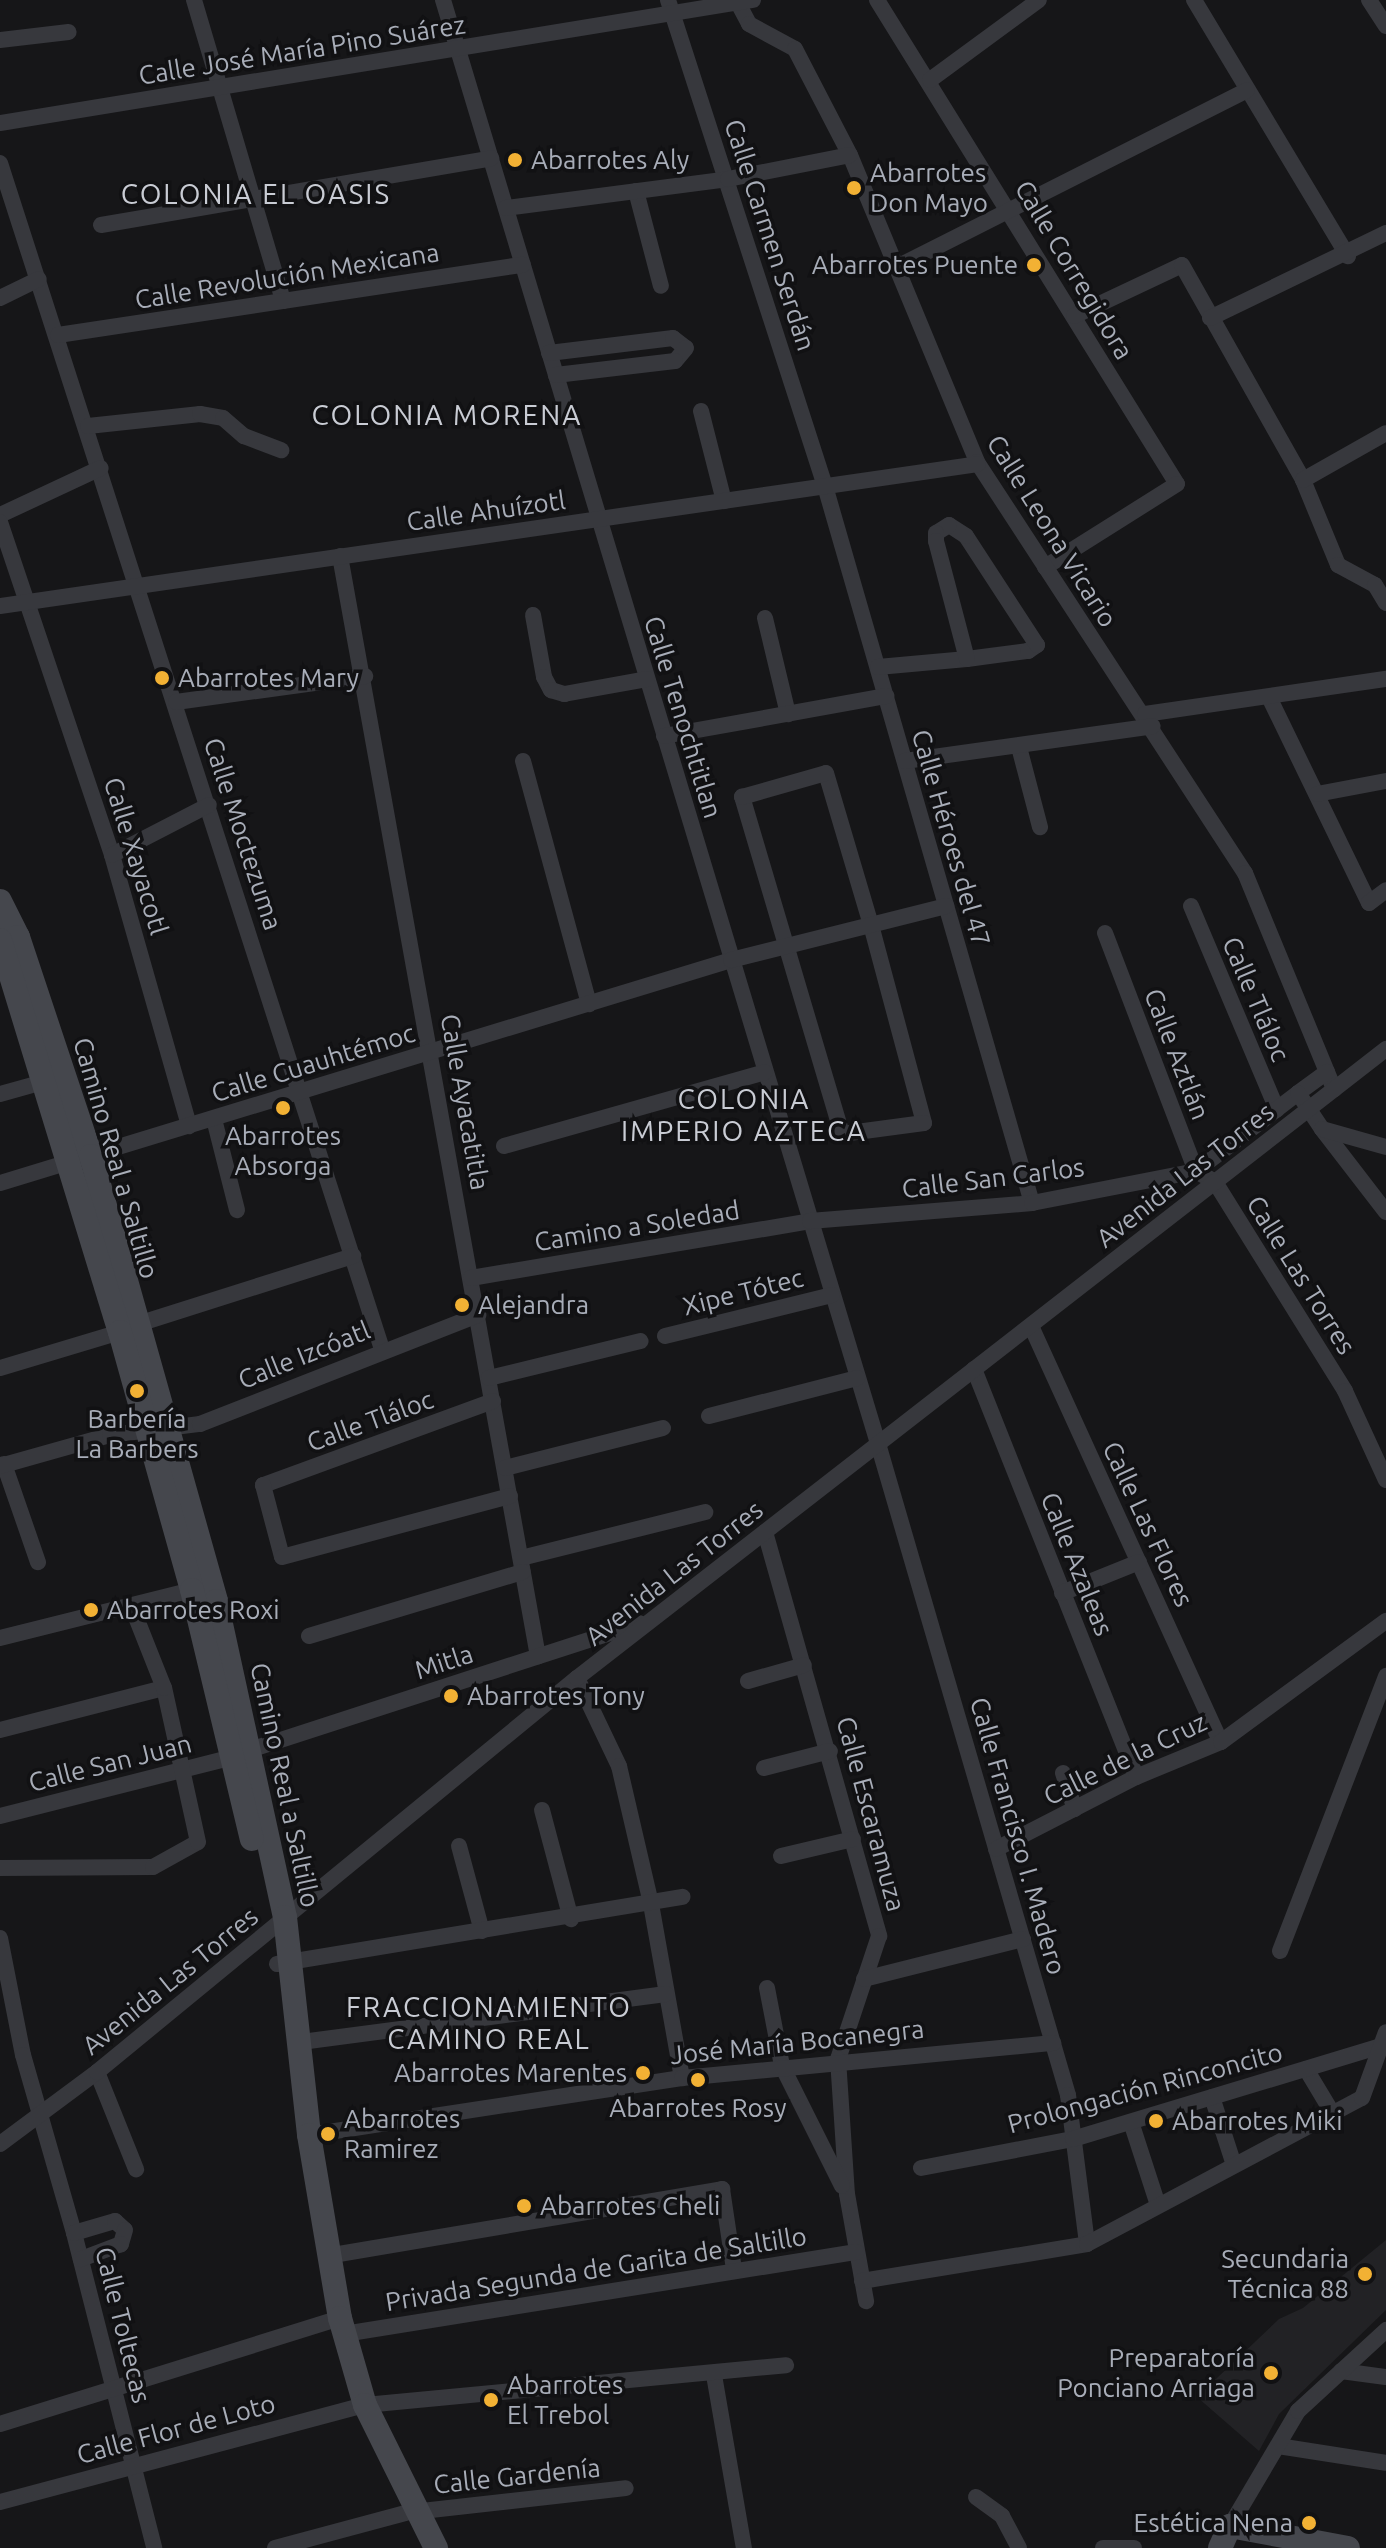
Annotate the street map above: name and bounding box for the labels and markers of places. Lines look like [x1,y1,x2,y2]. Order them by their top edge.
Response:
place label: Abarrotes Aly [531,144,689,176]
marker: Abarrotes Aly [506,151,524,169]
place label: Abarrotes Don Mayo [870,157,988,218]
marker: Abarrotes Don Mayo [845,179,863,197]
place label: Abarrotes Puente [812,249,1018,281]
marker: Abarrotes Puente [1025,256,1043,274]
place label: Abarrotes Mary [178,662,359,694]
marker: Abarrotes Mary [153,669,171,687]
marker: Abarrotes Absorga [274,1099,292,1117]
place label: Abarrotes Absorga [225,1120,341,1182]
place label: Alejandra [478,1289,589,1321]
marker: Alejandra [453,1296,471,1314]
marker: Barbería La Barbers [128,1382,146,1400]
place label: Barbería La Barbers [75,1403,199,1464]
place label: Abarrotes Roxi [107,1594,280,1626]
marker: Abarrotes Roxi [82,1601,100,1619]
place label: Abarrotes Tony [467,1680,645,1712]
marker: Abarrotes Tony [442,1687,460,1705]
place label: Abarrotes Marentes [394,2057,627,2089]
marker: Abarrotes Marentes [634,2064,652,2082]
marker: Abarrotes Rosy [689,2071,707,2089]
place label: Abarrotes Rosy [609,2092,787,2124]
place label: Abarrotes Ramirez [344,2103,460,2164]
place label: Abarrotes Miki [1172,2105,1342,2137]
marker: Abarrotes Miki [1147,2112,1165,2130]
marker: Abarrotes Ramirez [319,2125,337,2143]
place label: Abarrotes Cheli [540,2190,720,2222]
marker: Abarrotes Cheli [515,2197,533,2215]
place label: Secundaria Técnica 88 [1221,2243,1349,2304]
marker: Secundaria Técnica 88 [1356,2265,1374,2283]
place label: Preparatoría Ponciano Arriaga [1057,2342,1255,2404]
marker: Preparatoría Ponciano Arriaga [1262,2364,1280,2382]
place label: Abarrotes El Trebol [507,2369,623,2430]
marker: Abarrotes El Trebol [482,2391,500,2409]
place label: Estética Nena [1134,2507,1293,2539]
marker: Estética Nena [1300,2514,1318,2532]

